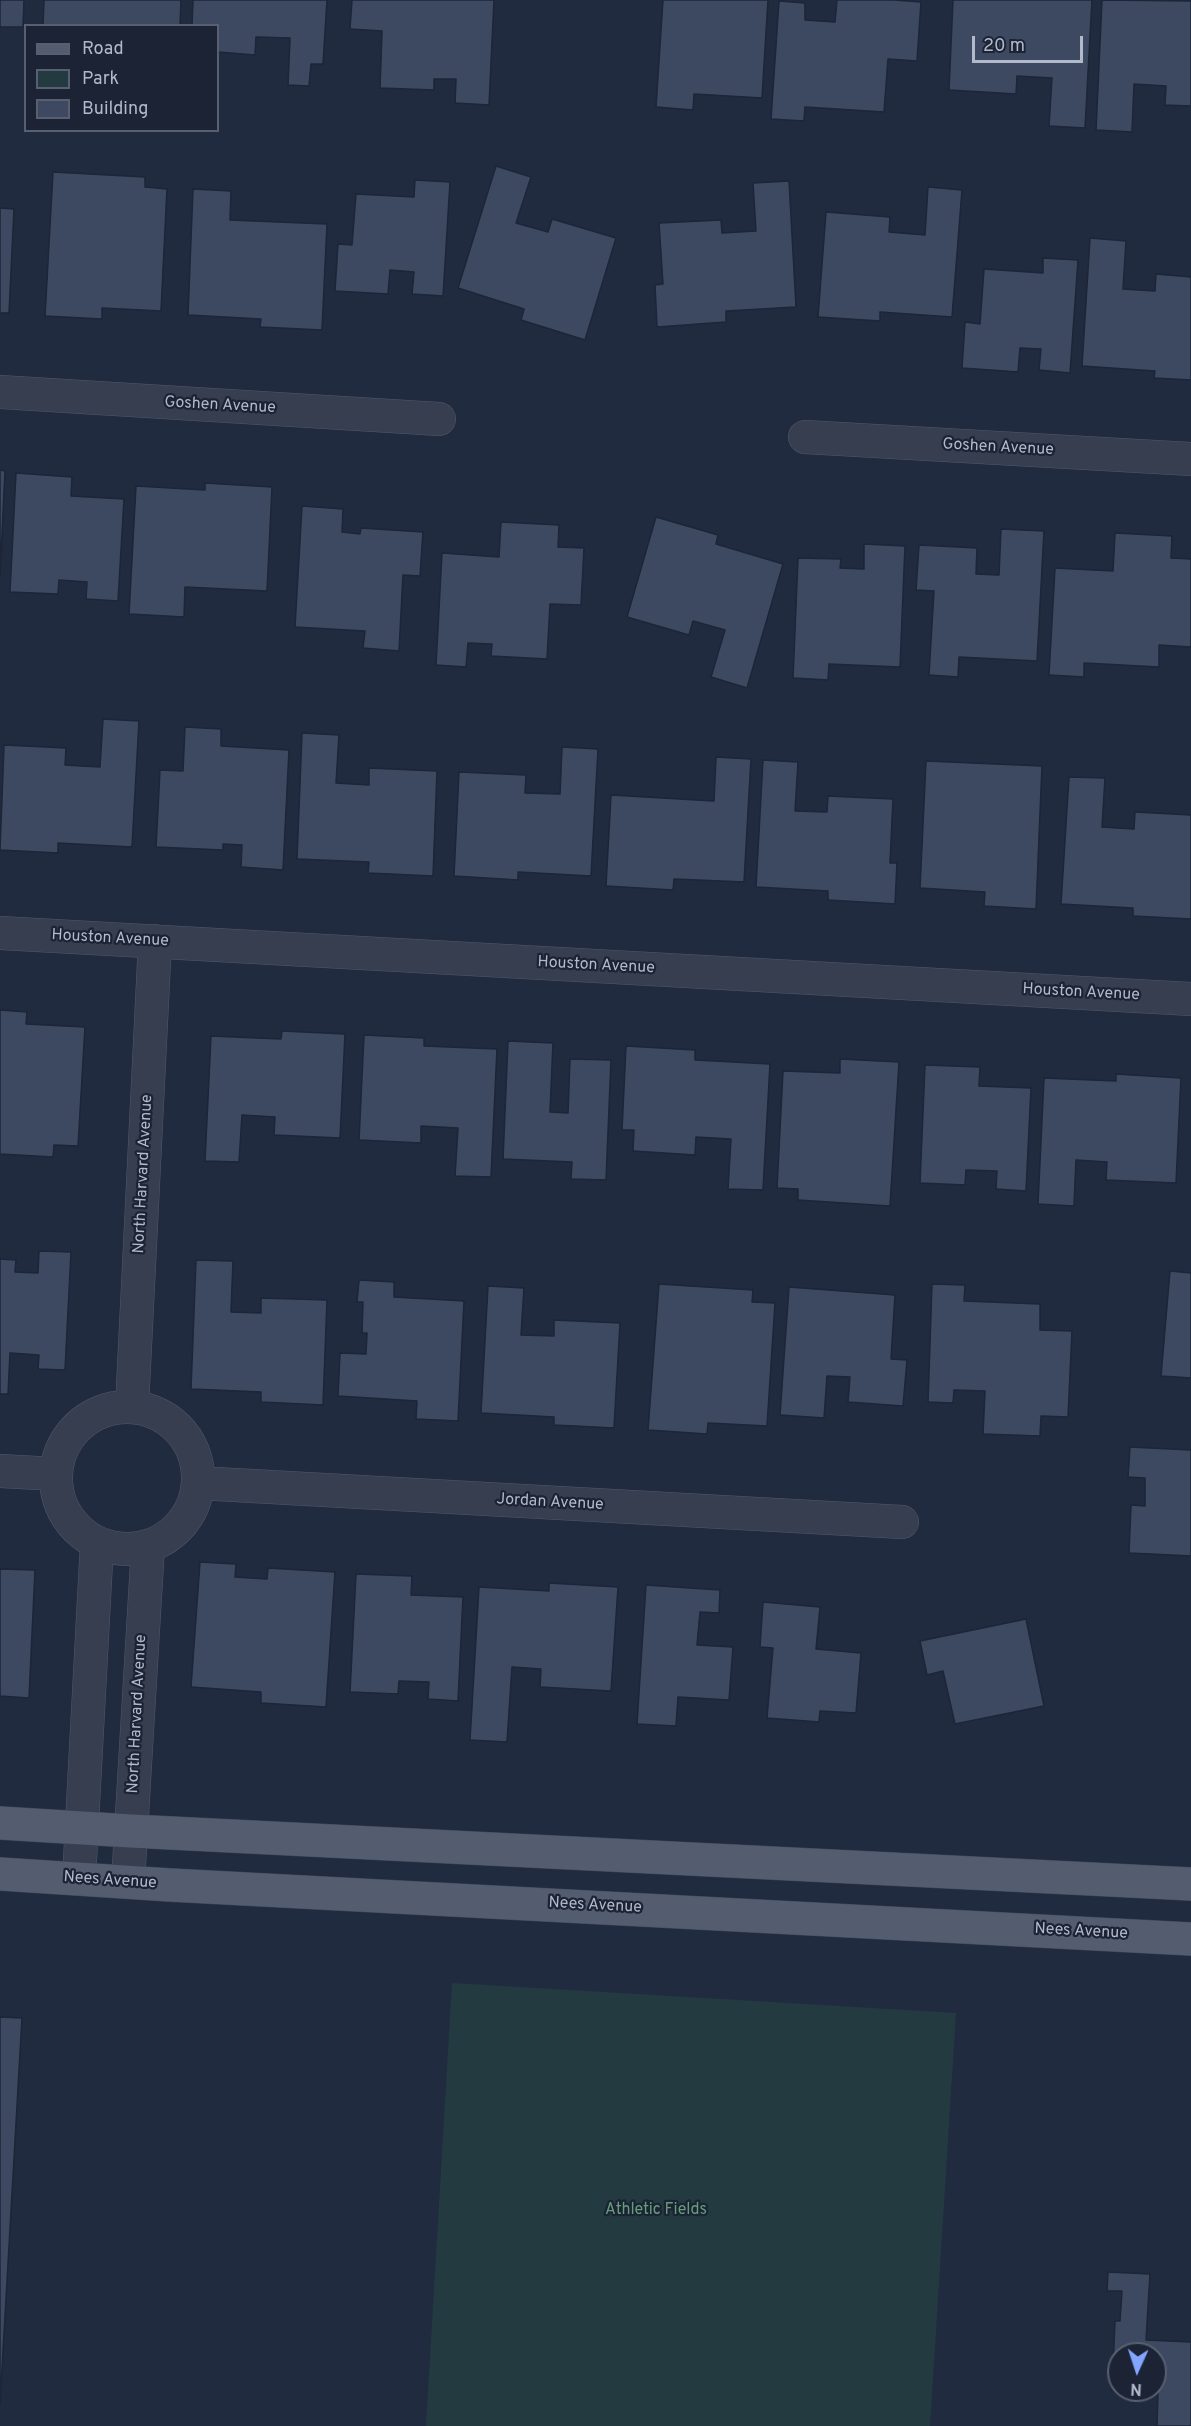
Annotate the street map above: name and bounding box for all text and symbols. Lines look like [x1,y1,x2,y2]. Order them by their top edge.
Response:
legend [24,24,219,132]
scale bar [975,24,1086,62]
text: 20 m [983,35,1025,58]
text: Road [82,38,124,61]
text: Park [82,68,119,91]
text: Building [82,98,148,121]
street label: Goshen Avenue [164,393,276,419]
street label: Goshen Avenue [942,435,1054,461]
street label: Houston Avenue [51,926,169,952]
street label: Houston Avenue [537,953,655,979]
street label: Houston Avenue [1022,980,1140,1006]
street label: North Harvard Avenue [130,1094,158,1254]
street label: Jordan Avenue [496,1491,604,1515]
street label: North Harvard Avenue [124,1634,152,1794]
street label: Nees Avenue [63,1868,157,1894]
street label: Nees Avenue [548,1894,642,1918]
street label: Nees Avenue [1034,1920,1128,1944]
park label: Athletic Fields [605,2201,707,2221]
north arrow [1107,2342,1167,2402]
text: N [1130,2378,1142,2398]

